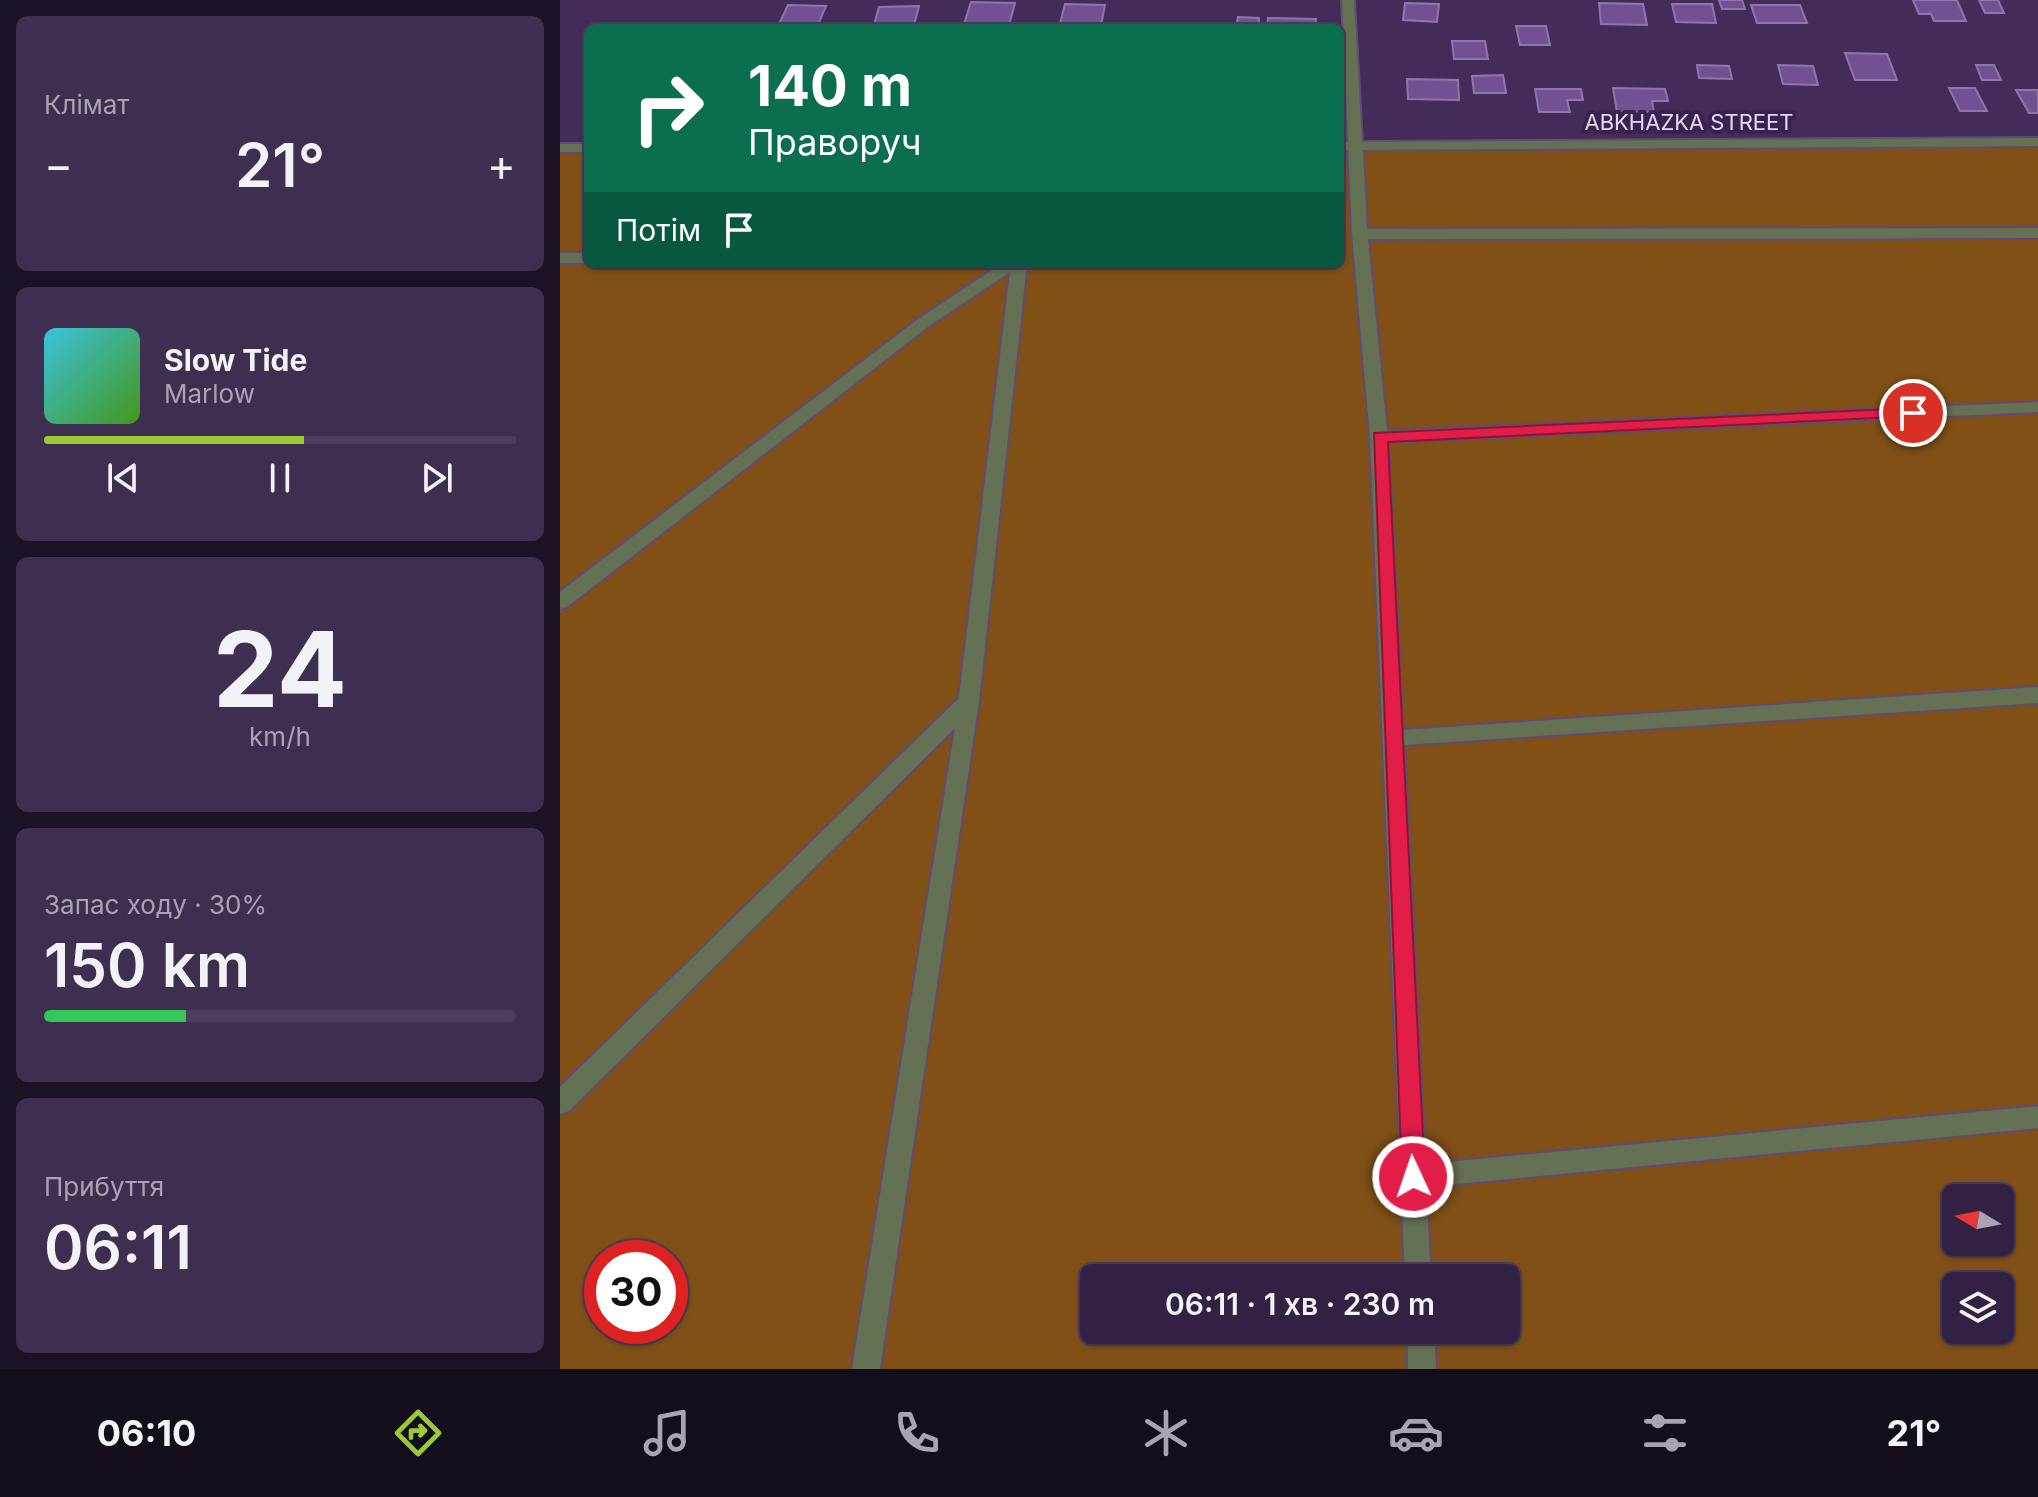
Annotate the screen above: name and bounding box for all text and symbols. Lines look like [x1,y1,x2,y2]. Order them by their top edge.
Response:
text: 140 m [748,52,912,120]
icon: right [616,56,720,160]
text: Клімат [44,89,129,120]
street label: ABKHAZKA STREET [1585,109,1794,135]
text: Праворуч [748,120,921,164]
text: 21° [235,129,325,201]
text: − [44,138,73,192]
text: + [487,138,516,192]
icon: arrive [717,208,761,252]
text: Потім [616,212,701,248]
text: Slow Tide [164,342,307,378]
text: Marlow [164,378,255,409]
pin [1879,379,1947,447]
icon: arrive [1891,391,1935,435]
icon: previous [101,456,145,500]
icon: pause [258,456,302,500]
icon: next [415,456,459,500]
text: 24 [213,606,347,732]
text: km/h [249,721,311,752]
text: Запас ходу · 30% [44,889,267,920]
text: 150 km [44,929,250,1001]
position arrow [1371,1135,1455,1219]
text: Прибуття [44,1171,164,1202]
north arrow [1942,1184,2014,1256]
map controls [1942,1184,2014,1344]
text: 06:11 [44,1211,192,1283]
speed limit sign: 30 [584,1240,688,1344]
button: layers [1942,1272,2014,1344]
text: 06:11 · 1 хв · 230 m [1165,1286,1435,1322]
icon: directions [390,1405,446,1461]
icon: music [639,1405,695,1461]
icon: phone [889,1405,945,1461]
icon: climate [1138,1405,1194,1461]
icon: car [1388,1405,1444,1461]
icon: filters [1637,1405,1693,1461]
text: 06:10 [97,1411,196,1455]
text: 21° [1887,1411,1941,1455]

